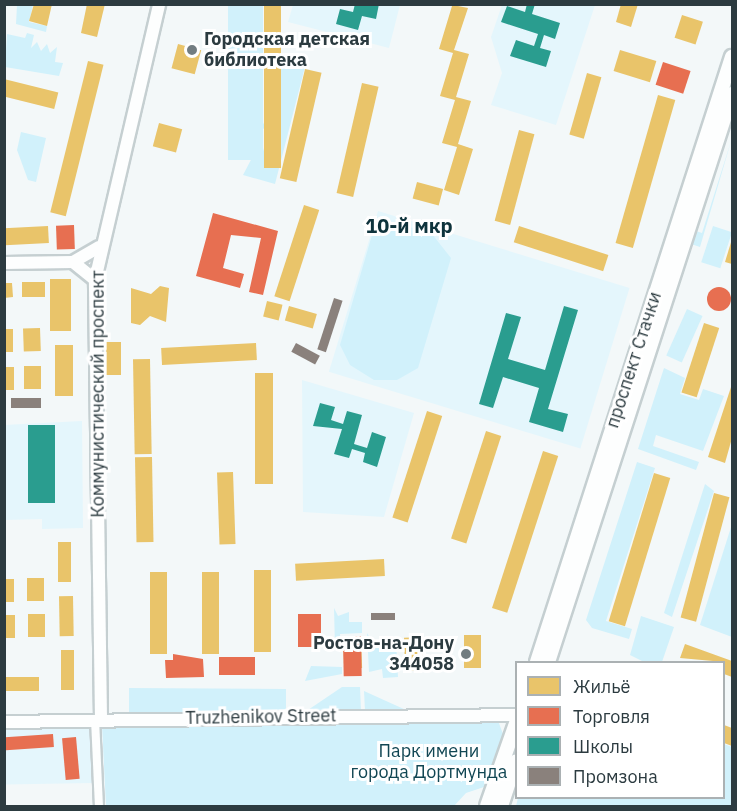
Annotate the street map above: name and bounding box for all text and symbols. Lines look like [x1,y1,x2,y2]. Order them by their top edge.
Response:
place label: Городская детская библиотека [204,29,370,72]
marker: Городская детская библиотека [185,43,199,57]
district label: 10-й мкр [365,213,453,237]
street label: Коммунистический проспект [87,270,109,518]
street label: проспект Стачки [602,289,666,431]
place label: Ростов-на-Дону 344058 [313,633,454,676]
marker: Ростов-на-Дону 344058 [459,647,473,661]
legend [515,661,725,799]
text: Жильё [573,675,630,698]
street label: Truzhenikov Street [185,705,337,729]
text: Торговля [573,705,650,728]
text: Школы [573,735,633,758]
park label: Парк имени города Дортмунда [351,741,507,783]
text: Промзона [573,765,658,788]

